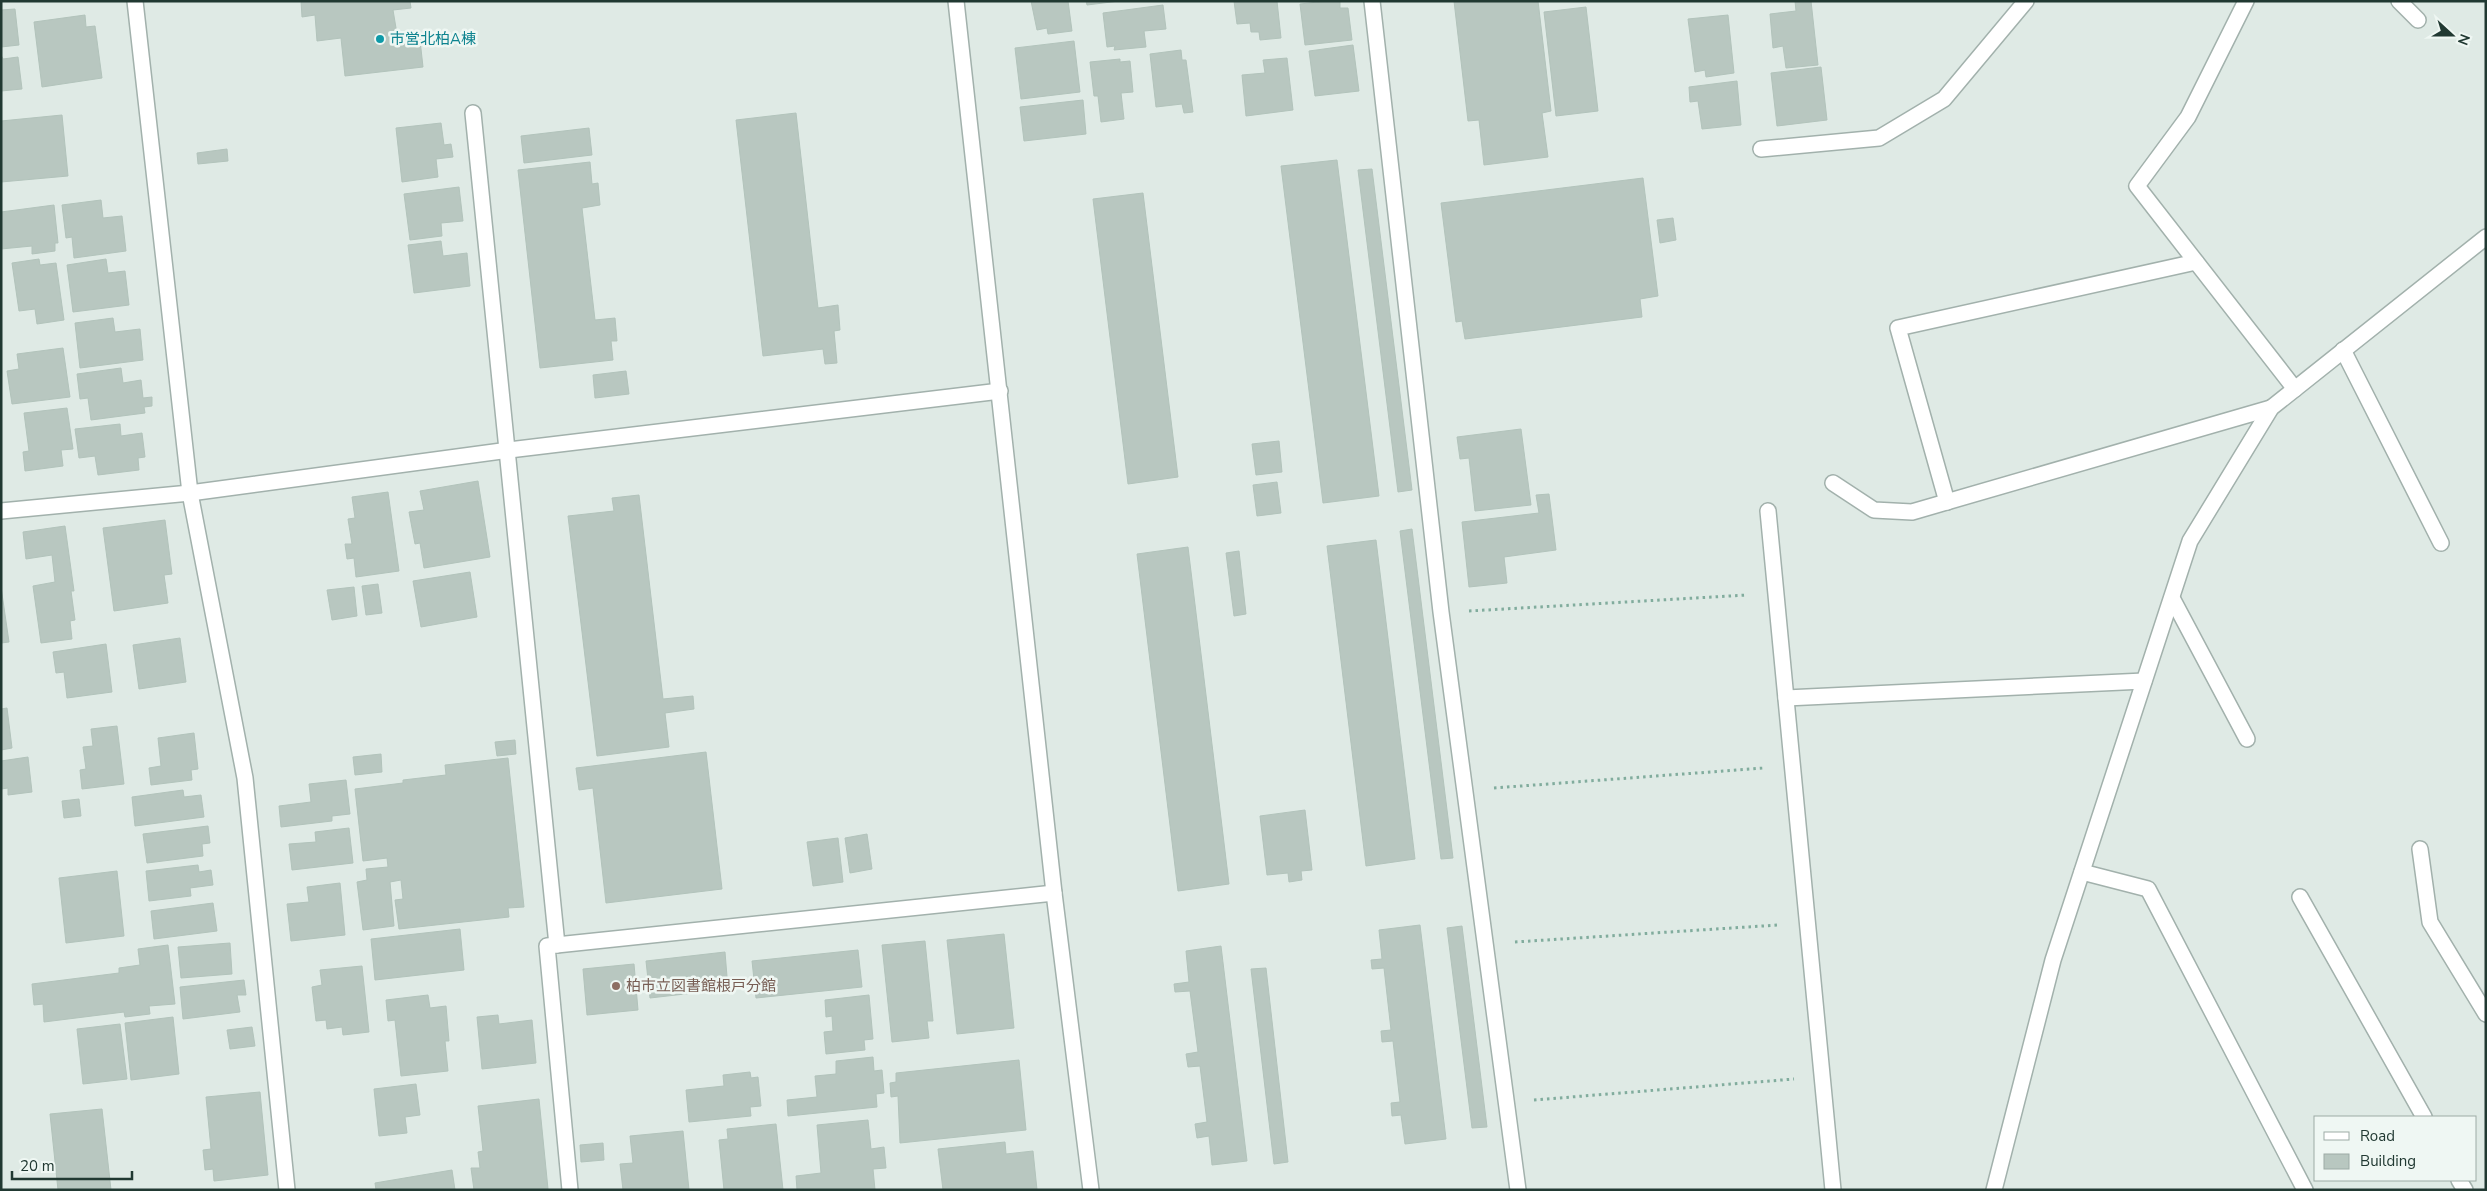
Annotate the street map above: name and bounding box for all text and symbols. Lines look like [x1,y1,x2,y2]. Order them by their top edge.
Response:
north arrow [2427,10,2477,60]
place label: 市営北柏A棟 [390,29,476,49]
text: N [2453,31,2474,48]
marker: 市営北柏A棟 [374,33,386,45]
place label: 柏市立図書館根戸分館 [626,976,776,996]
marker: 柏市立図書館根戸分館 [610,980,622,992]
legend [2314,1116,2477,1181]
text: Road [2360,1126,2395,1146]
scale bar [12,1148,132,1180]
text: Building [2360,1151,2416,1171]
text: 20 m [20,1156,55,1176]

